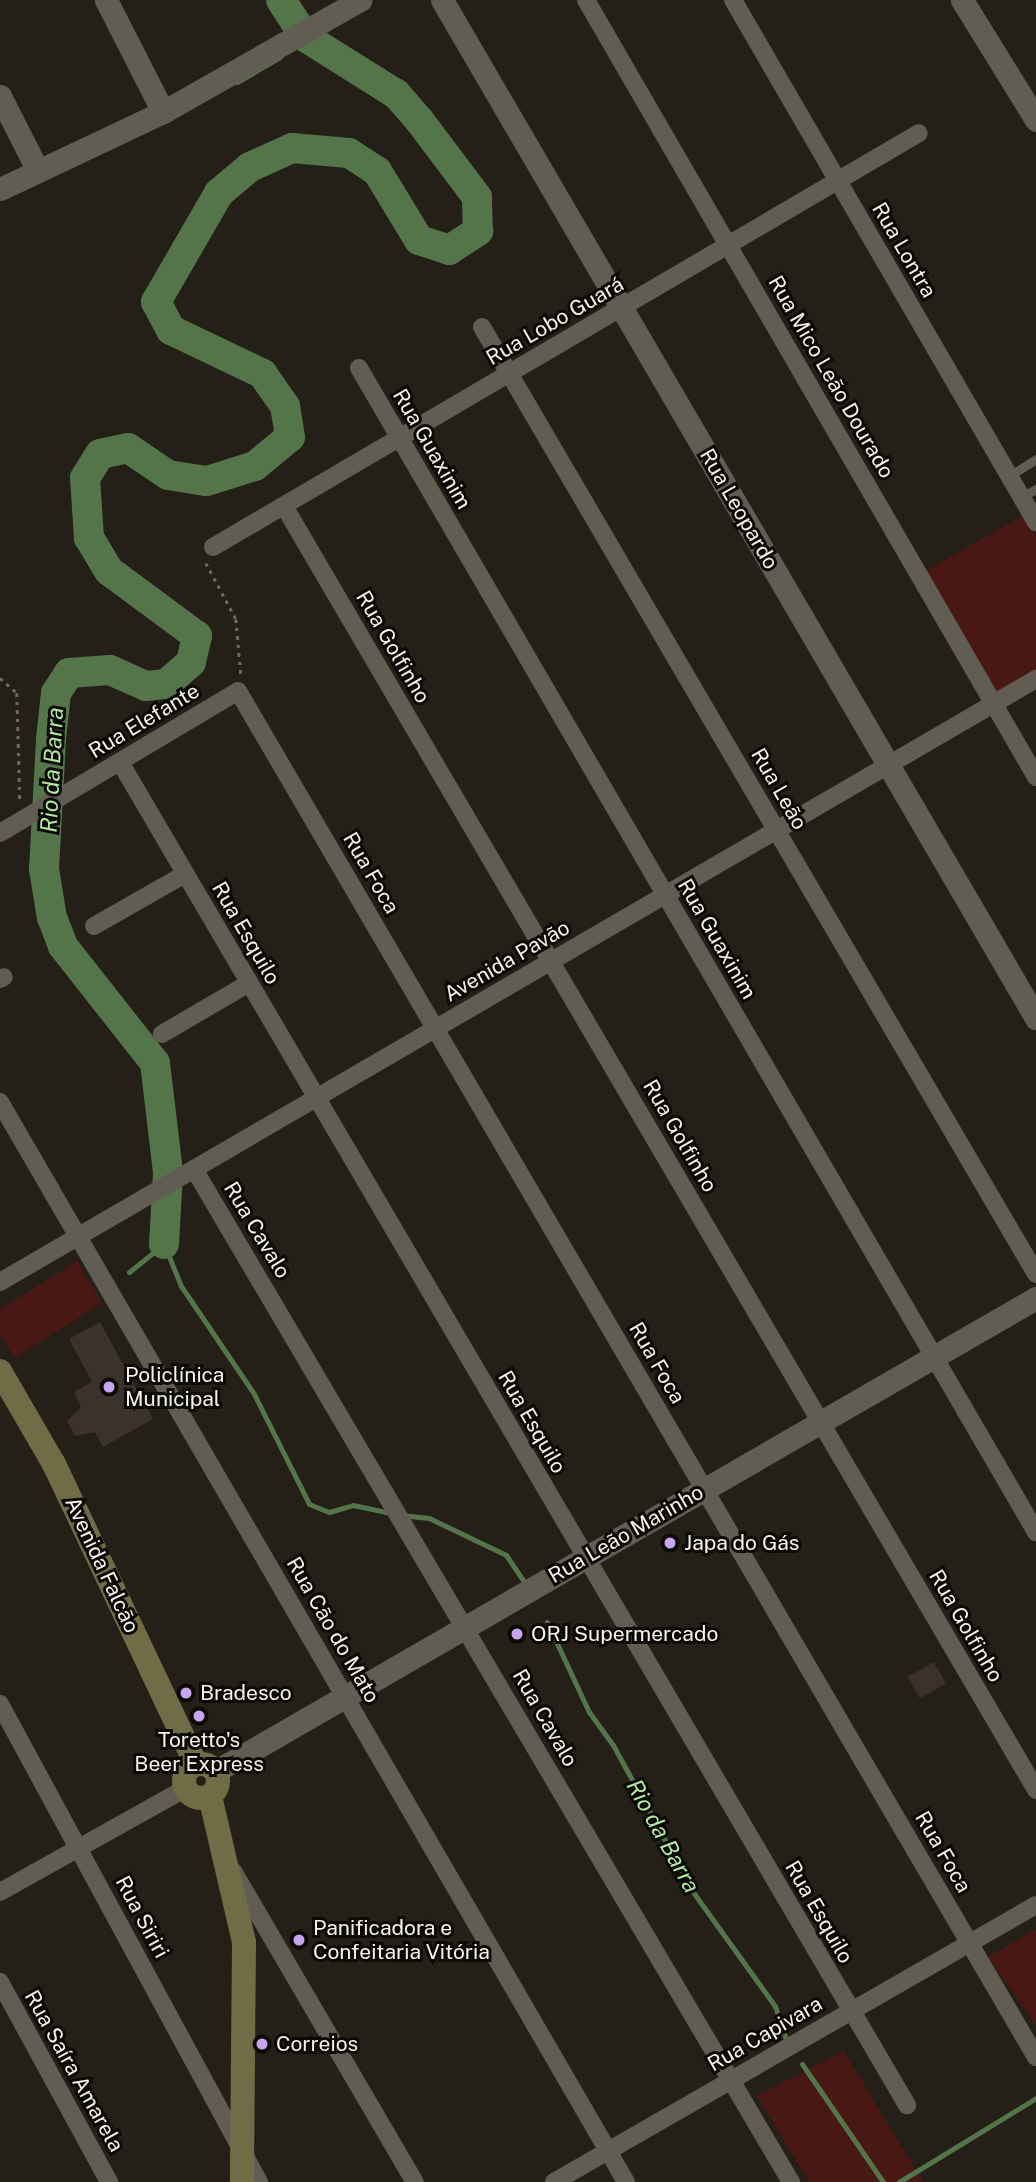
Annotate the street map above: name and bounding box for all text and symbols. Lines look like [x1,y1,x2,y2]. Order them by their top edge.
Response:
street label: Rua Lontra [867,198,941,302]
street label: Rua Lobo Guará [482,271,628,371]
street label: Rua Mico Leão Dourado [763,271,899,483]
street label: Rua Guaxinim [387,384,477,514]
street label: Rua Leopardo [694,444,784,574]
street label: Rua Golfinho [351,586,435,708]
street label: Rua Elefante [84,678,204,764]
water label: Rio da Barra [35,706,69,834]
street label: Rua Leão [746,744,812,834]
street label: Rua Foca [338,828,404,918]
street label: Rua Guaxinim [672,874,762,1004]
street label: Rua Esquilo [207,877,285,989]
street label: Avenida Pavão [440,915,574,1007]
street label: Rua Golfinho [638,1075,722,1197]
street label: Rua Cavalo [218,1177,296,1283]
street label: Rua Foca [624,1318,690,1408]
place label: Policlínica Municipal [125,1362,224,1412]
street label: Rua Esquilo [493,1366,571,1478]
marker: Policlínica Municipal [99,1377,119,1397]
street label: Rua Leão Marinho [544,1479,708,1589]
street label: Avenida Falcão [60,1493,144,1637]
place label: Japa do Gás [684,1530,800,1556]
marker: Japa do Gás [662,1535,678,1551]
street label: Rua Cão do Mato [281,1552,385,1708]
street label: Rua Golfinho [924,1565,1008,1687]
place label: ORJ Supermercado [531,1621,718,1647]
marker: ORJ Supermercado [509,1626,525,1642]
street label: Rua Cavalo [507,1665,583,1771]
place label: Bradesco [200,1680,292,1706]
marker: Bradesco [178,1685,194,1701]
marker: Toretto's Beer Express [191,1708,207,1724]
place label: Toretto's Beer Express [134,1727,264,1777]
water label: Rio da Barra [620,1774,706,1898]
street label: Rua Foca [910,1807,976,1897]
street label: Rua Esquilo [780,1856,858,1968]
street label: Rua Siriri [110,1872,174,1962]
place label: Panificadora e Confeitaria Vitória [313,1915,490,1965]
marker: Panificadora e Confeitaria Vitória [291,1932,307,1948]
street label: Rua Saíra Amarela [19,1986,129,2156]
street label: Rua Capivara [703,1991,827,2077]
place label: Correios [276,2031,358,2057]
marker: Correios [254,2036,270,2052]

